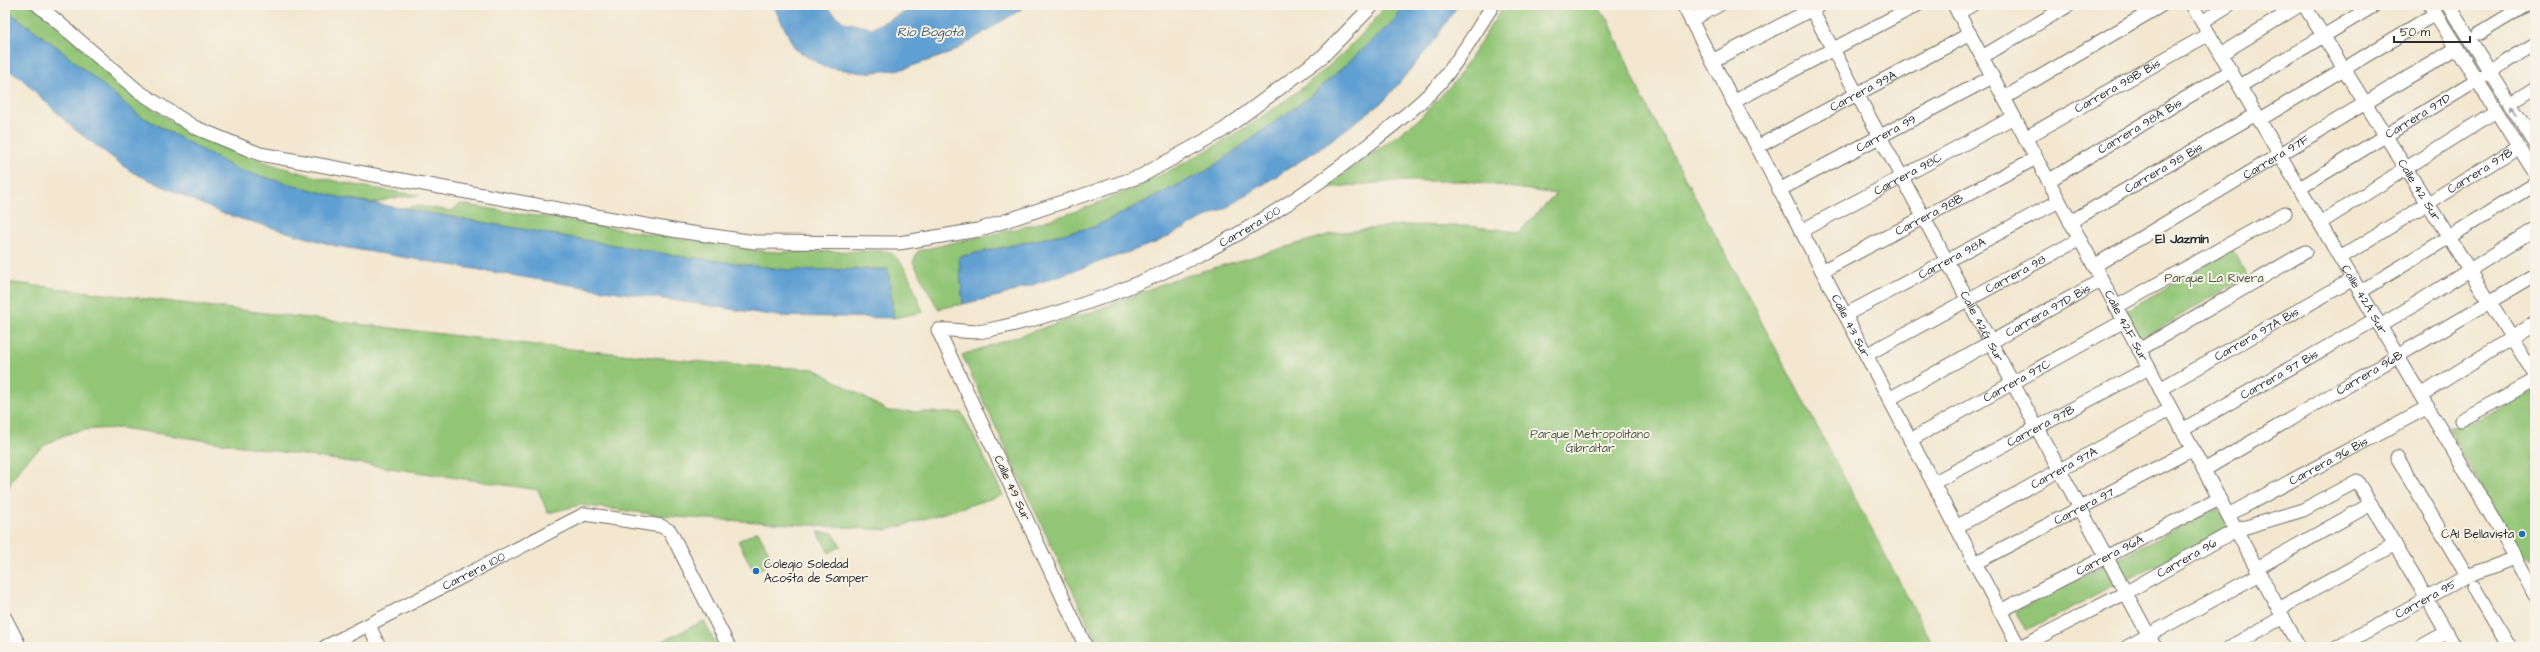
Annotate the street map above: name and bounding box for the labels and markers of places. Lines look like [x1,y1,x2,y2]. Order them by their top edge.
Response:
place label: CAI Bellavista [2441,526,2514,543]
marker: CAI Bellavista [2517,529,2527,539]
place label: Colegio Soledad Acosta de Samper [764,556,869,587]
marker: Colegio Soledad Acosta de Samper [751,566,761,576]

